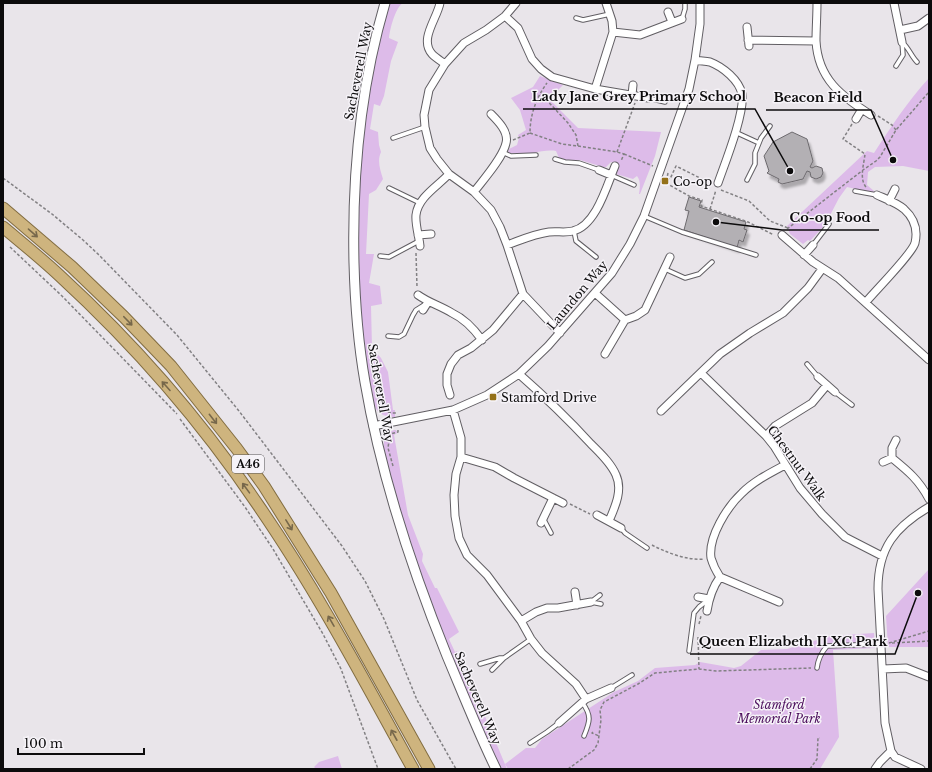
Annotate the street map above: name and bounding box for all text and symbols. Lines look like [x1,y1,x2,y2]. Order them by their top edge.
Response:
street label: Sacheverell Way [341,20,375,122]
callout: Lady Jane Grey Primary School [523,84,755,109]
callout: Beacon Field [766,85,871,110]
text: Lady Jane Grey Primary School [532,88,747,105]
text: Beacon Field [773,89,863,106]
place label: Co-op [673,174,712,189]
marker: Co-op [660,176,670,186]
callout: Co-op Food [782,205,879,230]
text: Co-op Food [790,209,870,226]
one-way arrow [27,228,38,237]
street label: Laundon Way [544,257,611,333]
one-way arrow [123,316,133,326]
street label: Sacheverell Way [365,342,397,444]
one-way arrow [161,381,170,391]
place label: Stamford Drive [501,390,597,405]
marker: Stamford Drive [488,392,498,402]
one-way arrow [209,414,217,425]
street label: Chestnut Walk [765,422,830,504]
road number: A46 [232,455,264,473]
one-way arrow [242,483,250,494]
one-way arrow [285,519,293,531]
one-way arrow [326,615,334,627]
callout: Queen Elizabeth II XC Park [690,629,895,654]
text: Queen Elizabeth II XC Park [699,633,888,650]
street label: Sacheverell Way [452,649,505,747]
park label: Stamford Memorial Park [736,697,821,726]
one-way arrow [390,729,397,741]
scale bar [18,730,144,756]
text: 100 m [24,736,63,751]

